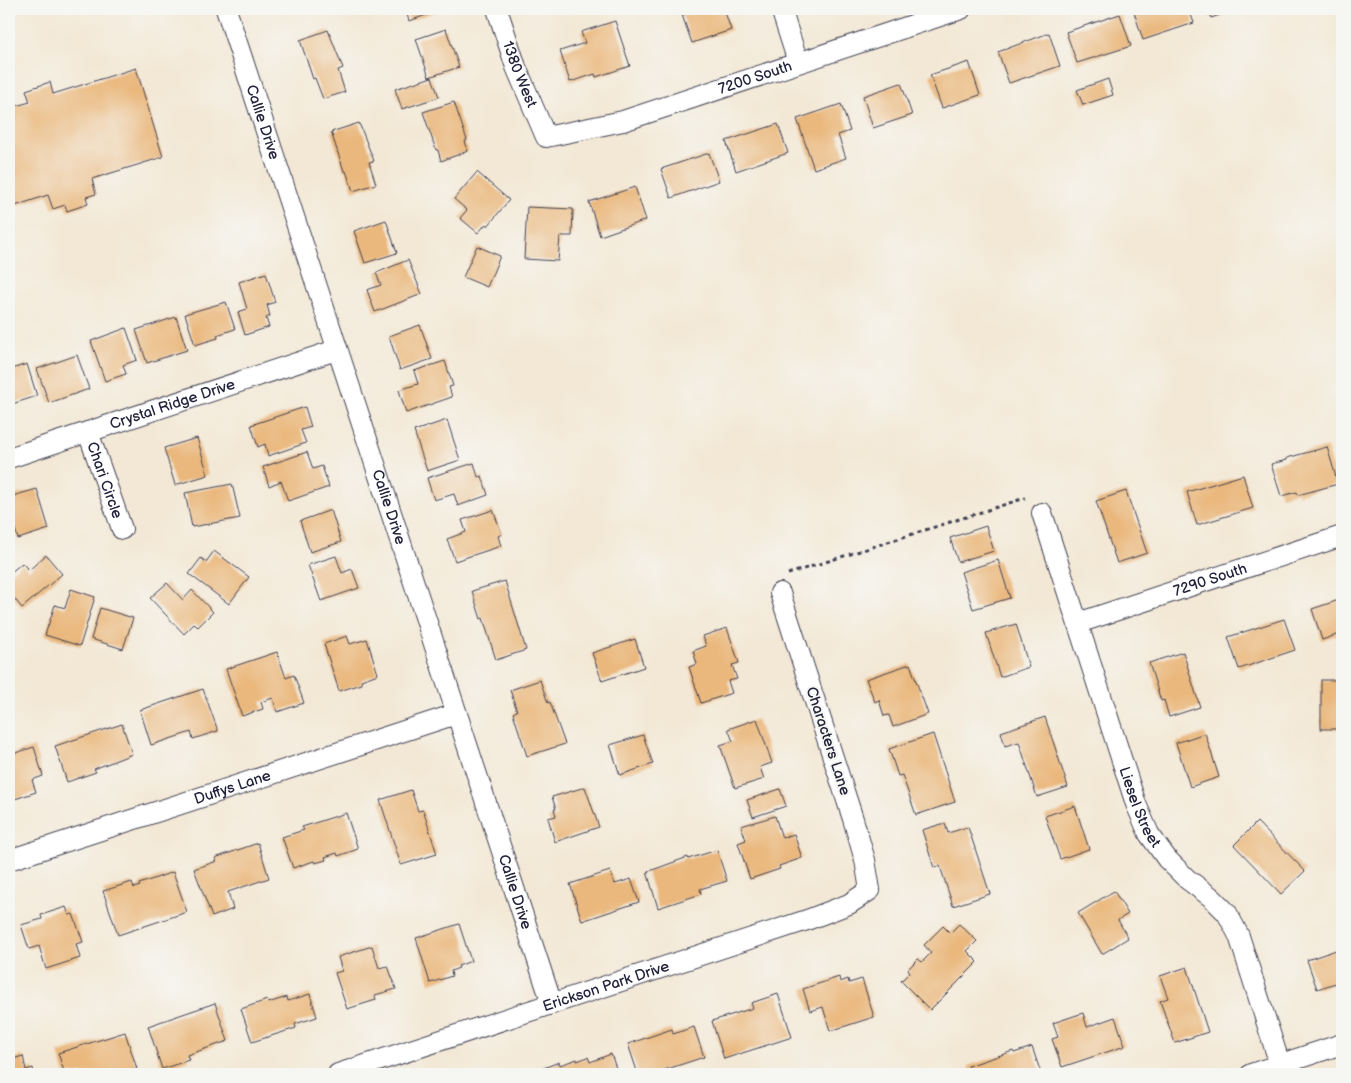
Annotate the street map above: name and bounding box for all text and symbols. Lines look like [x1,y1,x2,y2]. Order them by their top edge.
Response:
street label: 1380 West [499,38,542,111]
street label: 7200 South [716,56,794,98]
street label: Callie Drive [242,82,284,162]
street label: Crystal Ridge Drive [107,375,237,434]
street label: Chari Circle [83,439,127,521]
street label: Callie Drive [368,467,410,547]
street label: 7290 South [1171,559,1249,600]
street label: Characters Lane [802,684,855,798]
street label: Liesel Street [1115,764,1165,852]
street label: Duffys Lane [192,766,273,808]
street label: Callie Drive [494,852,536,932]
street label: Erickson Park Drive [540,956,672,1016]

